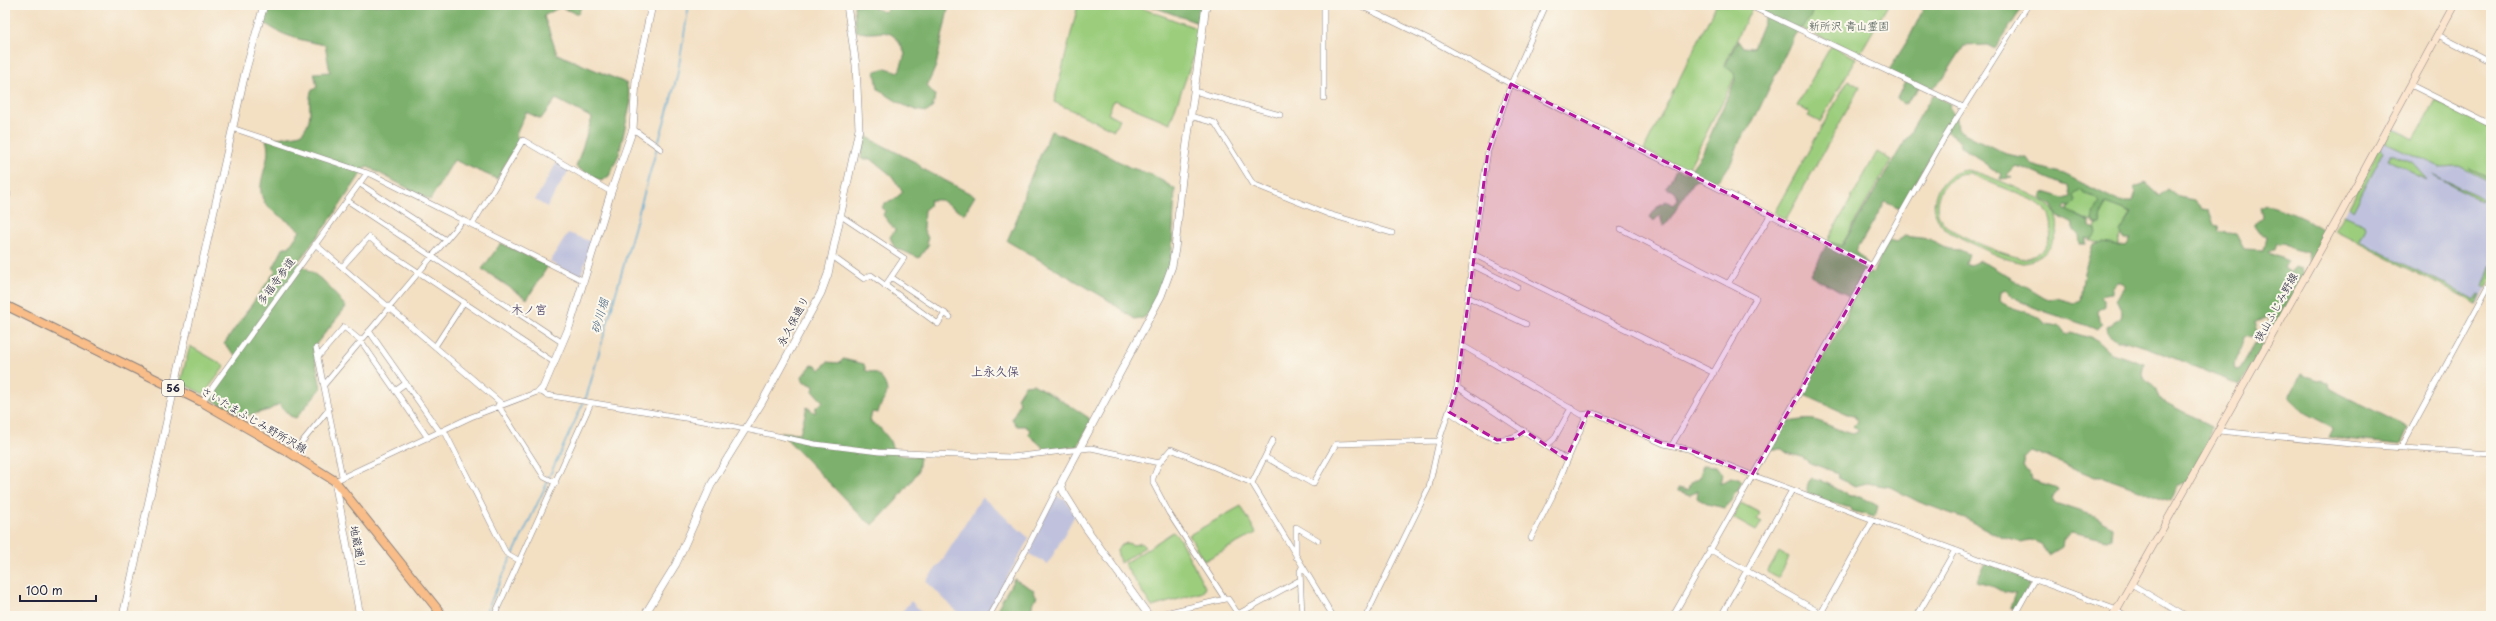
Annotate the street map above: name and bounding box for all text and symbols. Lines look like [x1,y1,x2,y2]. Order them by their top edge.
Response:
park label: 新所沢 青山霊園 [1809,17,1889,34]
street label: 多福寺参道 [253,253,299,308]
street label: 狭山ふじみ野線 [2249,269,2302,345]
street label: 永久保通り [772,292,813,349]
water label: 砂川堀 [585,295,613,336]
district label: 木ノ宮 [511,300,547,318]
district label: 上永久保 [971,362,1019,380]
road number: 56 [162,380,184,396]
street label: さいたまふじみ野所沢線 [198,382,311,457]
street label: 地蔵通り [346,524,371,570]
scale bar [20,577,96,603]
text: 100 m [26,581,63,599]

